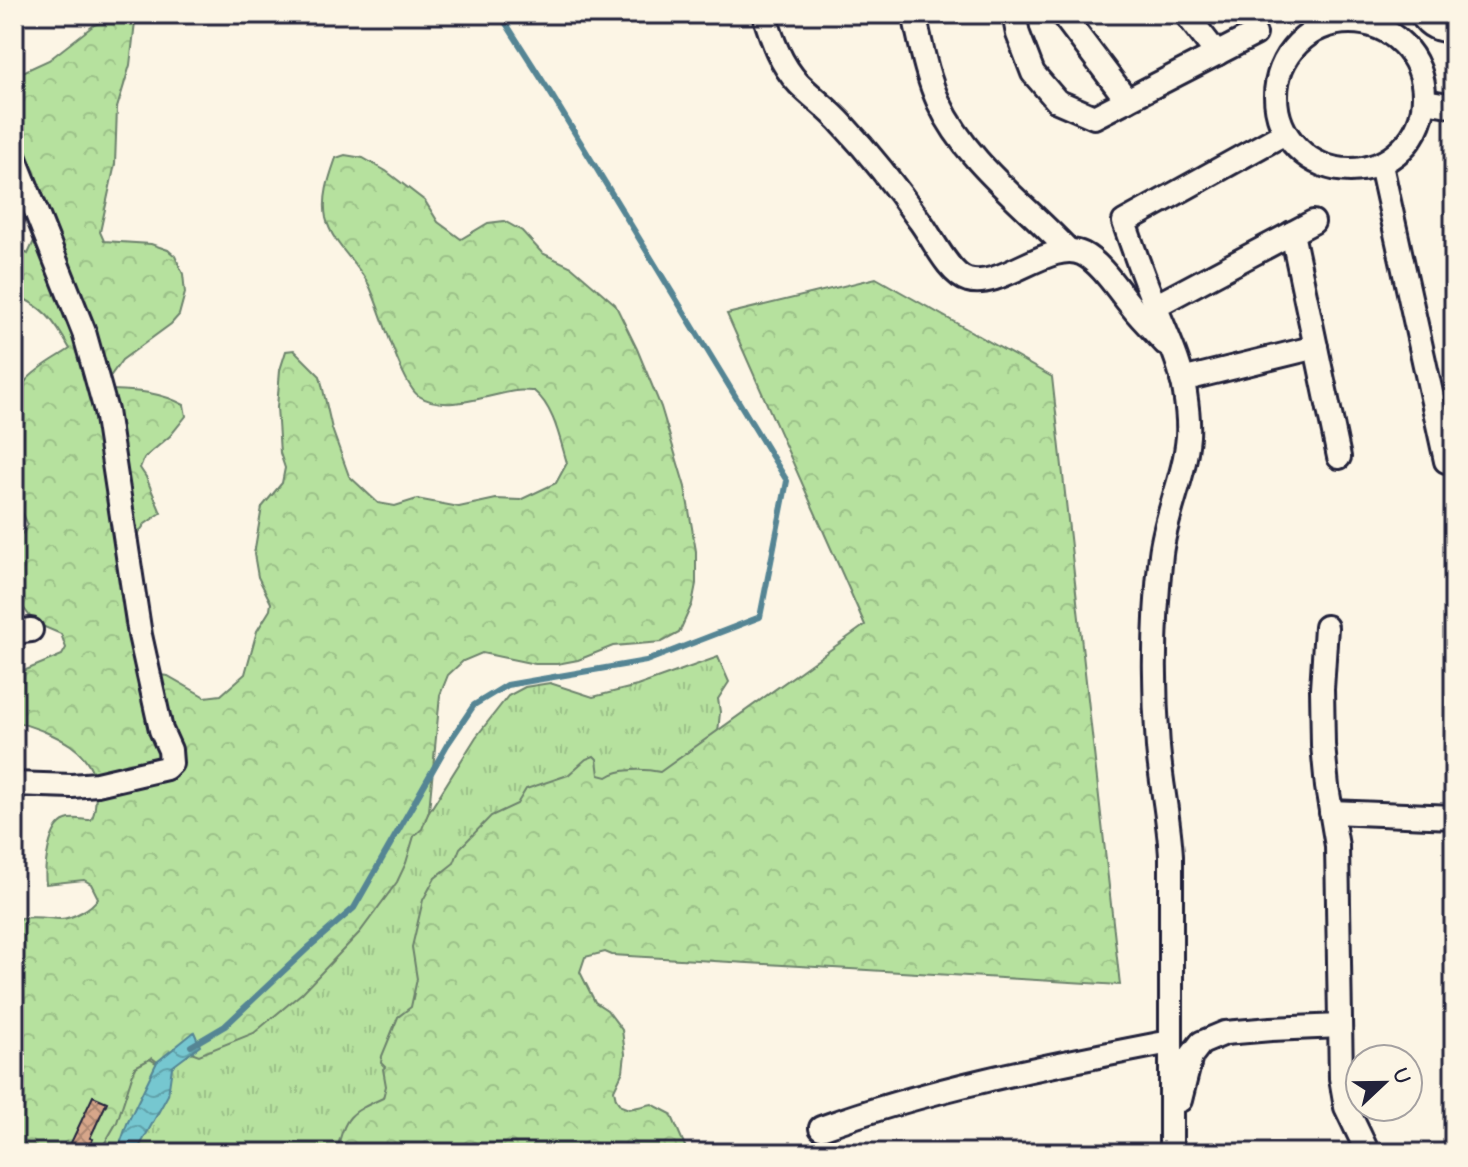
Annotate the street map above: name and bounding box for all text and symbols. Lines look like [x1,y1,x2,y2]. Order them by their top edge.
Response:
north arrow [1344,1043,1424,1123]
text: U [1387,1064,1416,1088]

